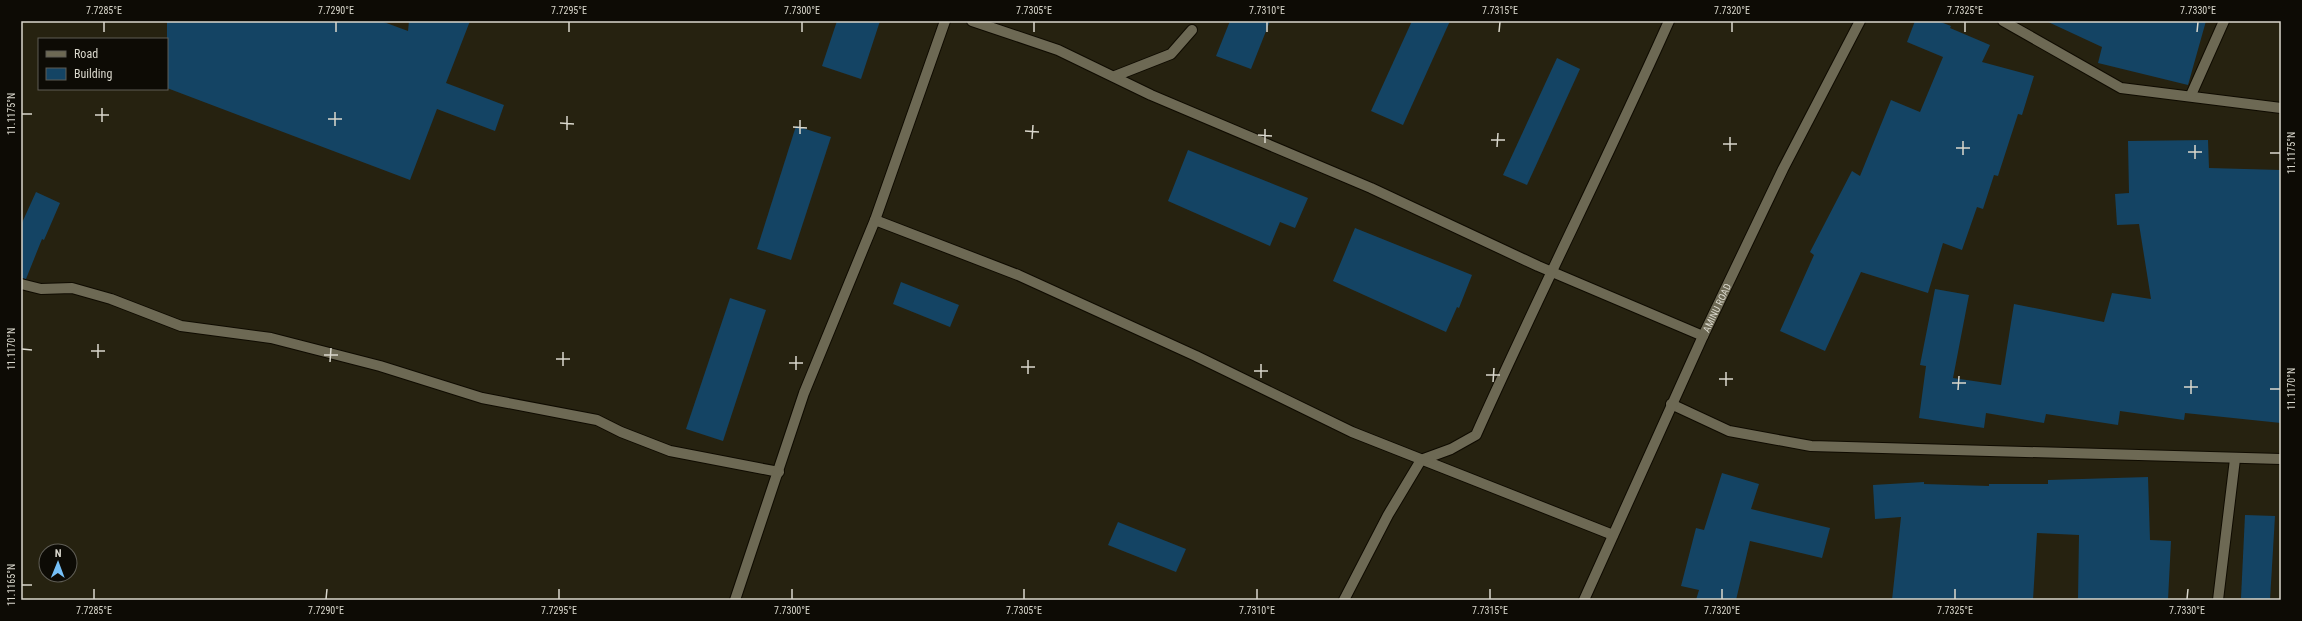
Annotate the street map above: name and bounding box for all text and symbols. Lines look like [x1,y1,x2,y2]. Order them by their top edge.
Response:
text: 7.7285°E [86,5,122,16]
text: 7.7290°E [318,5,354,16]
text: 7.7295°E [551,5,587,16]
text: 7.7300°E [784,5,820,16]
text: 7.7305°E [1016,5,1052,16]
text: 7.7310°E [1249,5,1285,16]
text: 7.7315°E [1482,5,1518,16]
text: 7.7320°E [1714,5,1750,16]
text: 7.7325°E [1947,5,1983,16]
text: 7.7330°E [2180,5,2216,16]
legend [38,38,168,90]
text: Road [74,47,98,61]
text: Building [74,67,112,81]
text: 11.1175°N [6,93,17,135]
text: 11.1175°N [2286,132,2297,174]
street label: AMINU ROAD [1700,281,1733,334]
text: 11.1170°N [6,328,17,370]
text: 11.1170°N [2286,368,2297,410]
north arrow [38,543,78,583]
text: N [55,547,62,560]
text: 11.1165°N [6,564,17,606]
text: 7.7285°E [76,605,112,616]
text: 7.7290°E [308,605,344,616]
text: 7.7295°E [541,605,577,616]
text: 7.7300°E [774,605,810,616]
text: 7.7305°E [1006,605,1042,616]
text: 7.7310°E [1239,605,1275,616]
text: 7.7315°E [1472,605,1508,616]
text: 7.7320°E [1704,605,1740,616]
text: 7.7325°E [1937,605,1973,616]
text: 7.7330°E [2169,605,2205,616]

